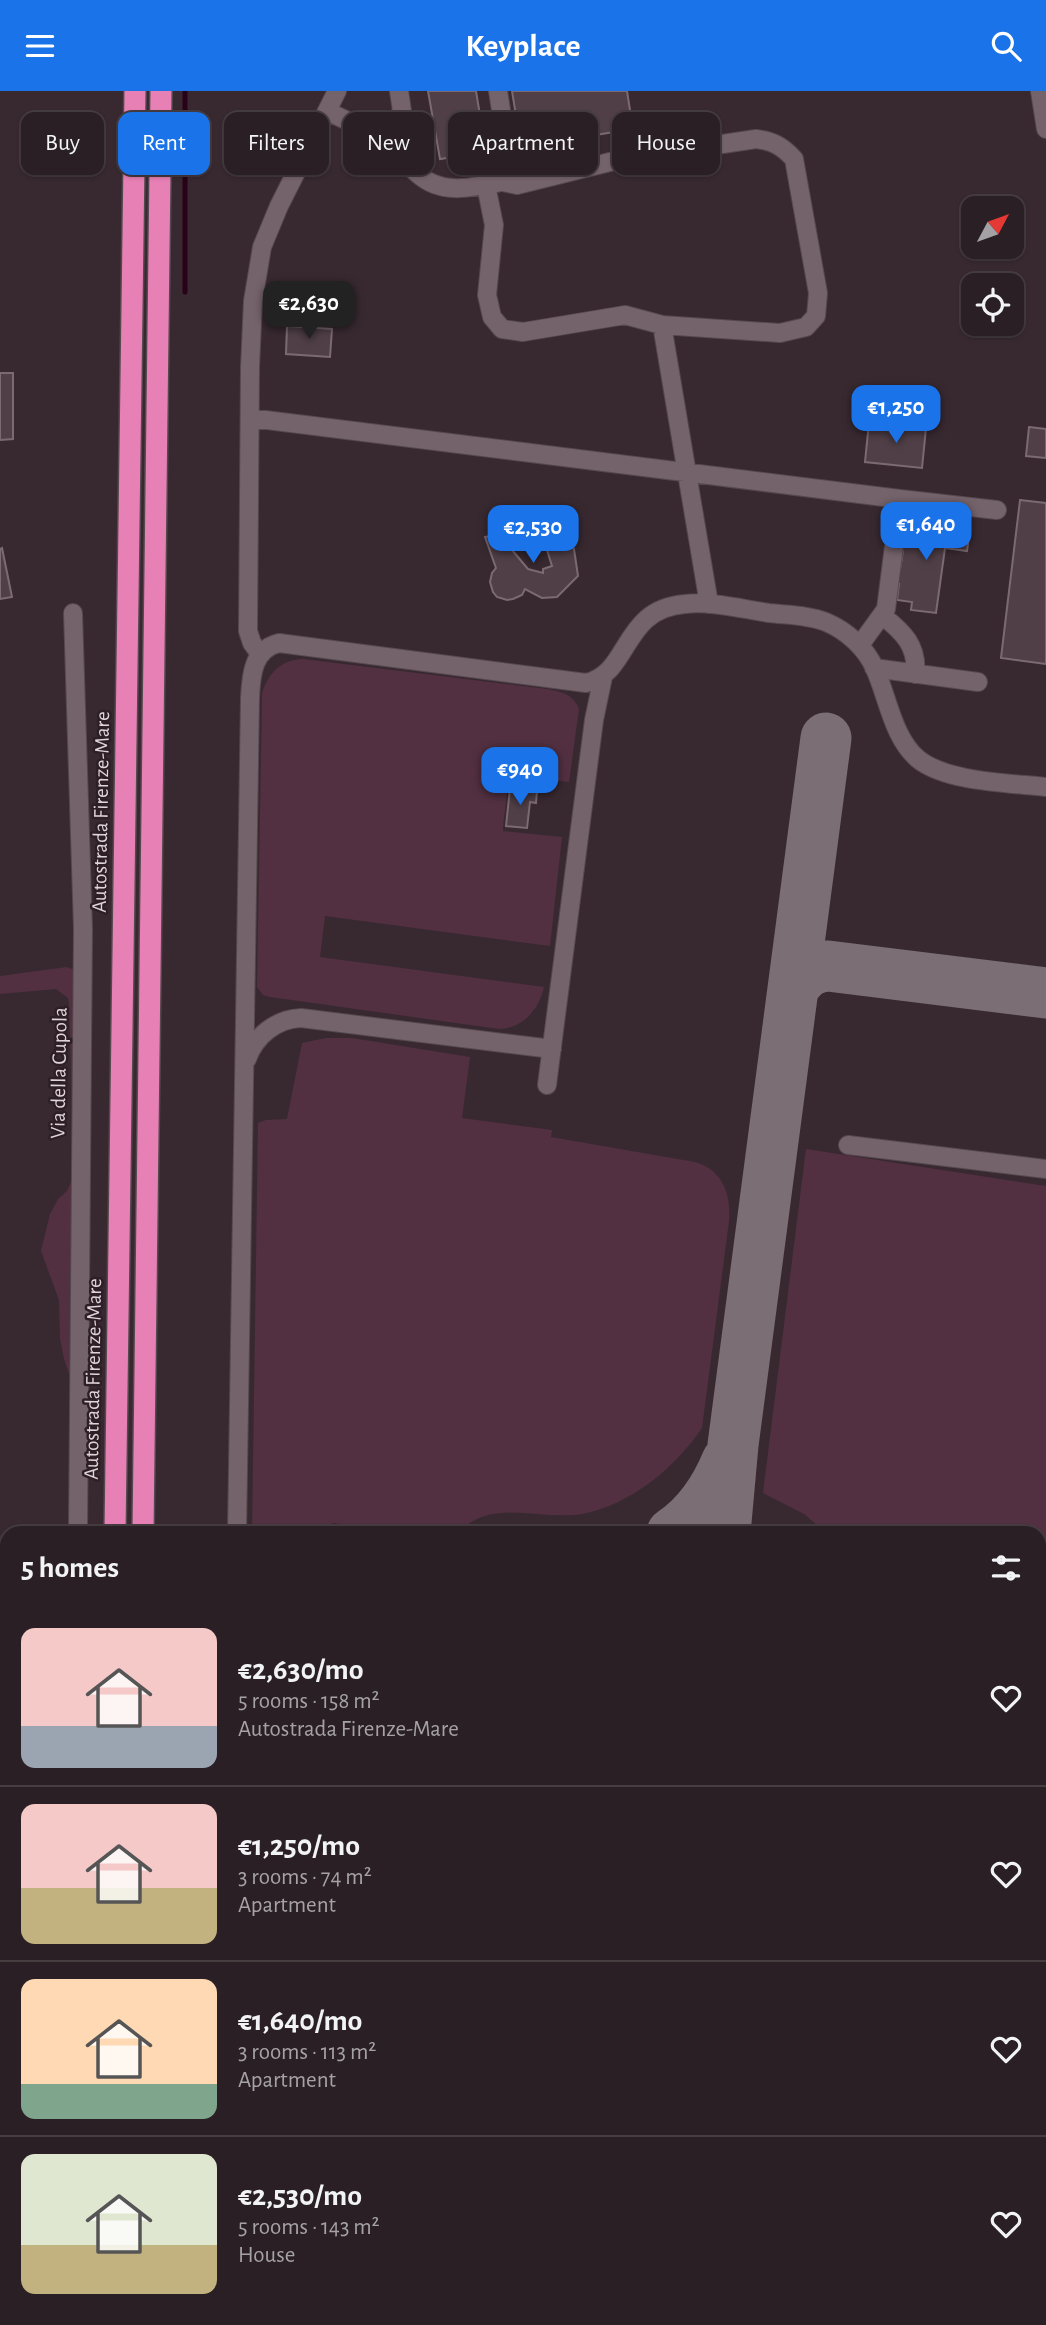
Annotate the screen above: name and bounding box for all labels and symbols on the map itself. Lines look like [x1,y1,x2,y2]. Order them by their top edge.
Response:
north arrow [961,196,1024,259]
pin: €2,630 [252,281,366,341]
pin: €1,250 [839,385,953,445]
pin: €1,640 [869,503,983,562]
pin: €2,530 [476,505,590,565]
street label: Autostrada Firenze-Mare [89,711,113,913]
pin: €940 [479,747,561,807]
street label: Via della Cupola [47,1007,71,1139]
street label: Autostrada Firenze-Mare [81,1278,105,1480]

